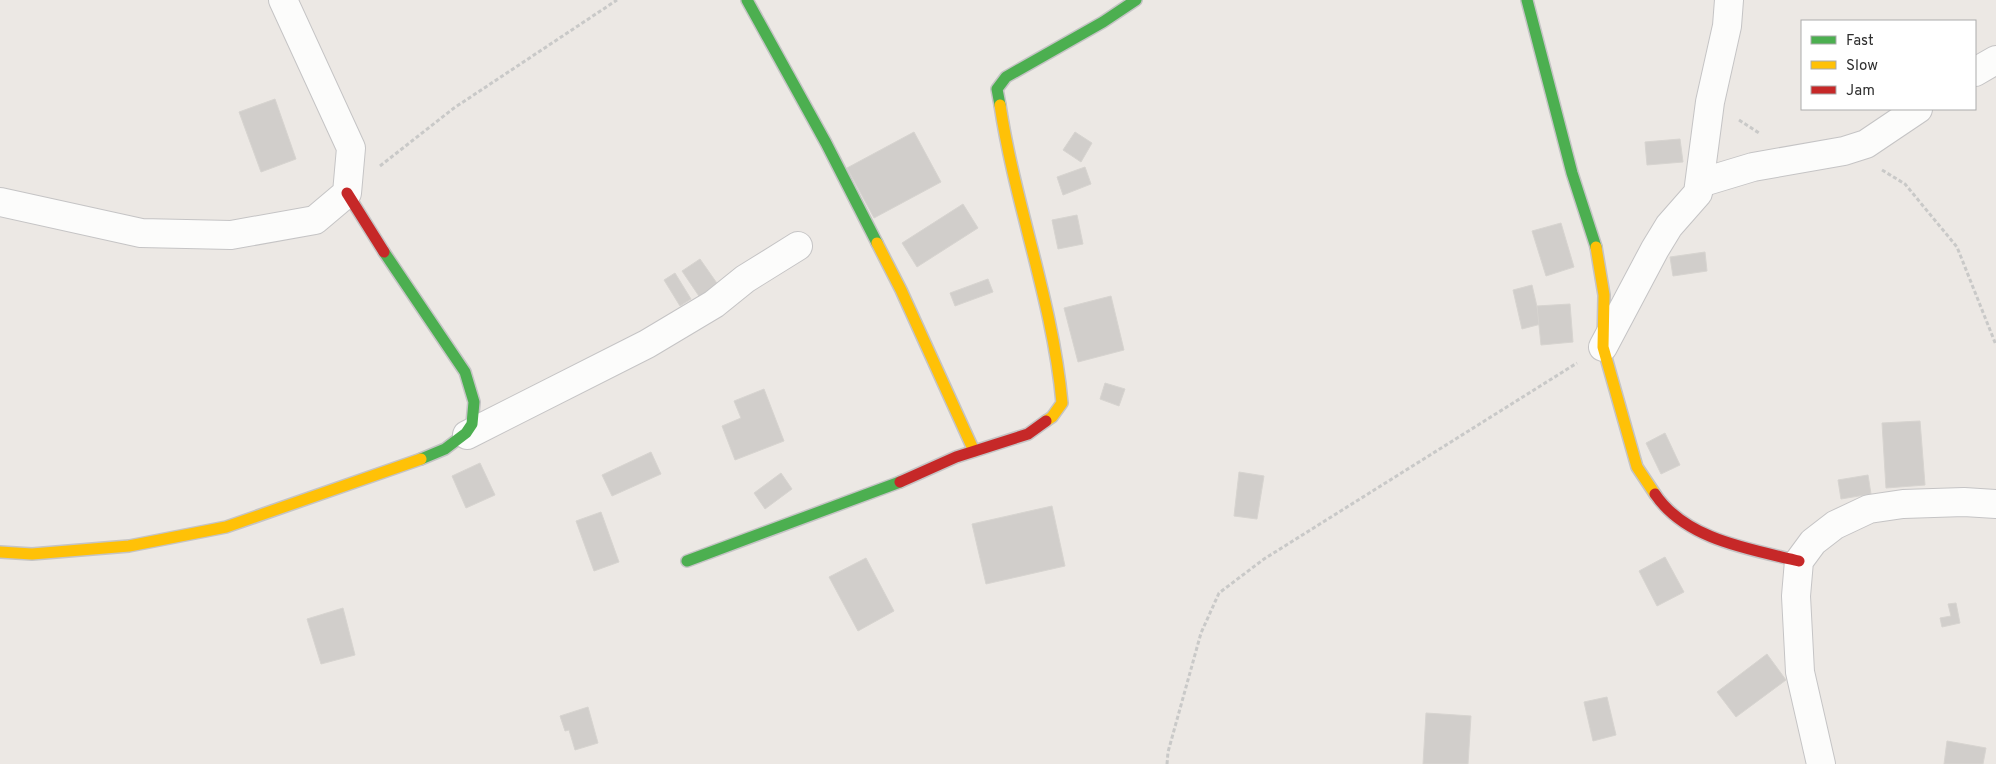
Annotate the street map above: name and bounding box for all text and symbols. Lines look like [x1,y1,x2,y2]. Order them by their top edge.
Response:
legend [1801,20,1976,110]
text: Fast [1846,32,1874,51]
text: Slow [1846,57,1878,76]
text: Jam [1846,82,1875,101]

